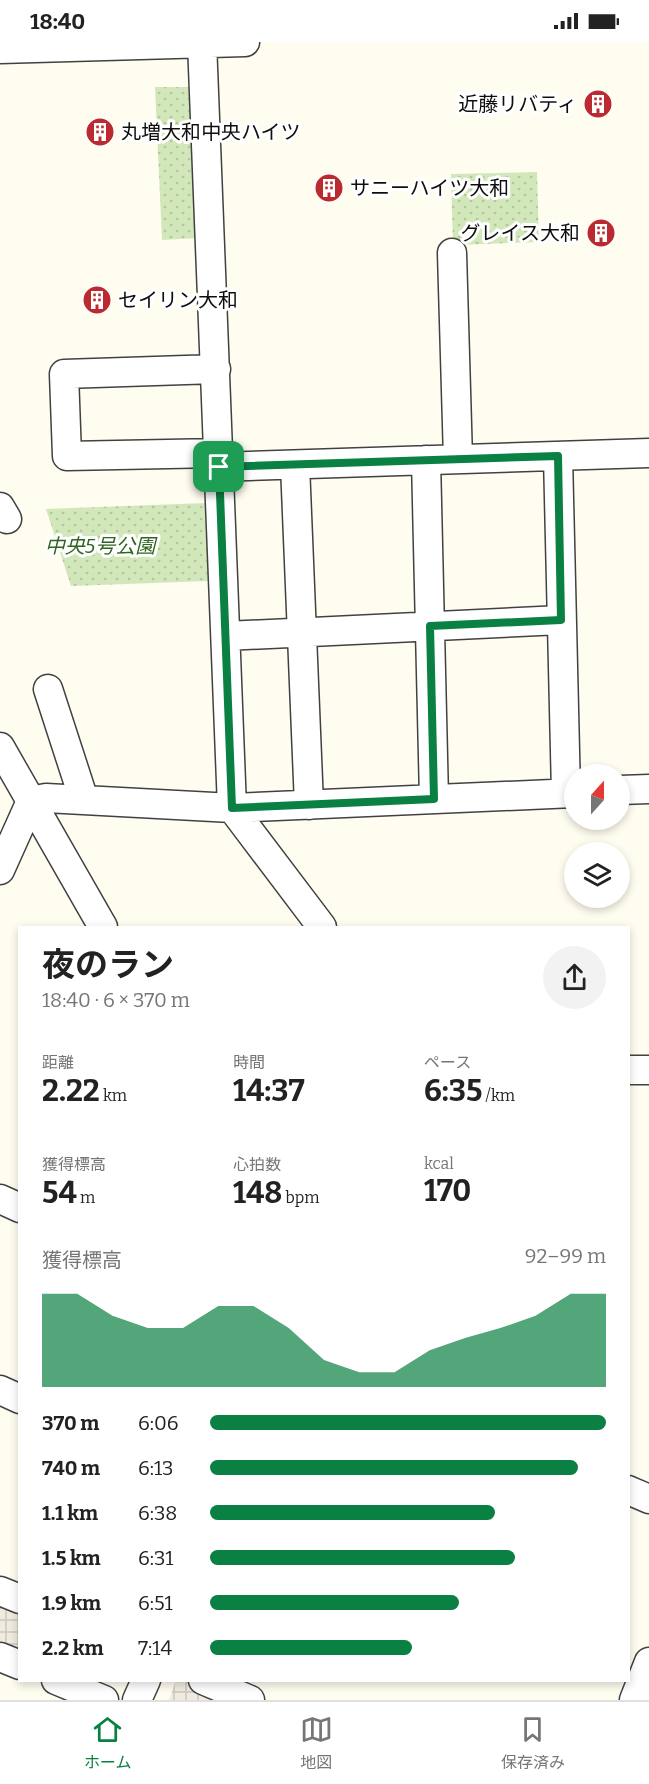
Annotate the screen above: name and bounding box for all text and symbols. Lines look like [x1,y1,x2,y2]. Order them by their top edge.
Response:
text: 18:40 [30,8,85,35]
building icon: 近藤リバティ [582,88,614,120]
place label: 近藤リバティ [458,92,577,116]
building icon: 丸増大和中央ハイツ [84,116,116,148]
place label: 丸増大和中央ハイツ [121,120,301,144]
building icon: サニーハイツ大和 [313,172,345,204]
place label: サニーハイツ大和 [350,176,509,200]
building icon: グレイス大和 [585,217,617,249]
place label: グレイス大和 [461,221,580,245]
building icon: セイリン大和 [81,284,113,316]
place label: セイリン大和 [118,288,238,312]
pin [193,441,244,492]
icon: arrive [202,450,235,483]
park label: 中央5号公園 [45,534,158,558]
north arrow [564,764,630,830]
map controls [564,764,630,908]
button: layers [564,842,630,908]
text: 夜のラン [42,945,174,985]
button: share [543,946,606,1009]
text: 18:40 · 6 × 370 m [42,988,190,1012]
text: 距離 [42,1053,74,1072]
text: 時間 [233,1053,265,1072]
text: ペース [424,1053,471,1072]
text: 2.22 [42,1073,100,1109]
text: 14:37 [233,1073,305,1109]
text: 6:35 [424,1073,482,1109]
text: km [100,1086,127,1105]
text: /km [482,1086,515,1105]
text: kcal [424,1154,454,1173]
text: 獲得標高 [42,1155,106,1174]
text: 心拍数 [233,1155,281,1174]
text: 170 [424,1173,471,1209]
text: 54 [42,1175,77,1211]
text: 148 [233,1175,282,1211]
text: m [77,1188,95,1207]
text: bpm [282,1188,320,1207]
text: 92–99 m [525,1244,606,1268]
text: 獲得標高 [42,1248,122,1272]
text: 370 m [42,1411,99,1435]
text: 6:06 [138,1411,179,1435]
text: 740 m [42,1456,100,1480]
text: 6:13 [138,1456,173,1480]
text: 1.1 km [42,1501,98,1525]
text: 6:38 [138,1501,177,1525]
text: 1.5 km [42,1546,101,1570]
text: 6:31 [138,1546,173,1570]
text: 1.9 km [42,1591,101,1615]
text: 6:51 [138,1591,173,1615]
text: 2.2 km [42,1636,104,1660]
text: 7:14 [138,1636,172,1660]
tab: ホーム [84,1713,132,1773]
tab: 地図 [300,1713,333,1773]
tab: 保存済み [501,1713,565,1773]

